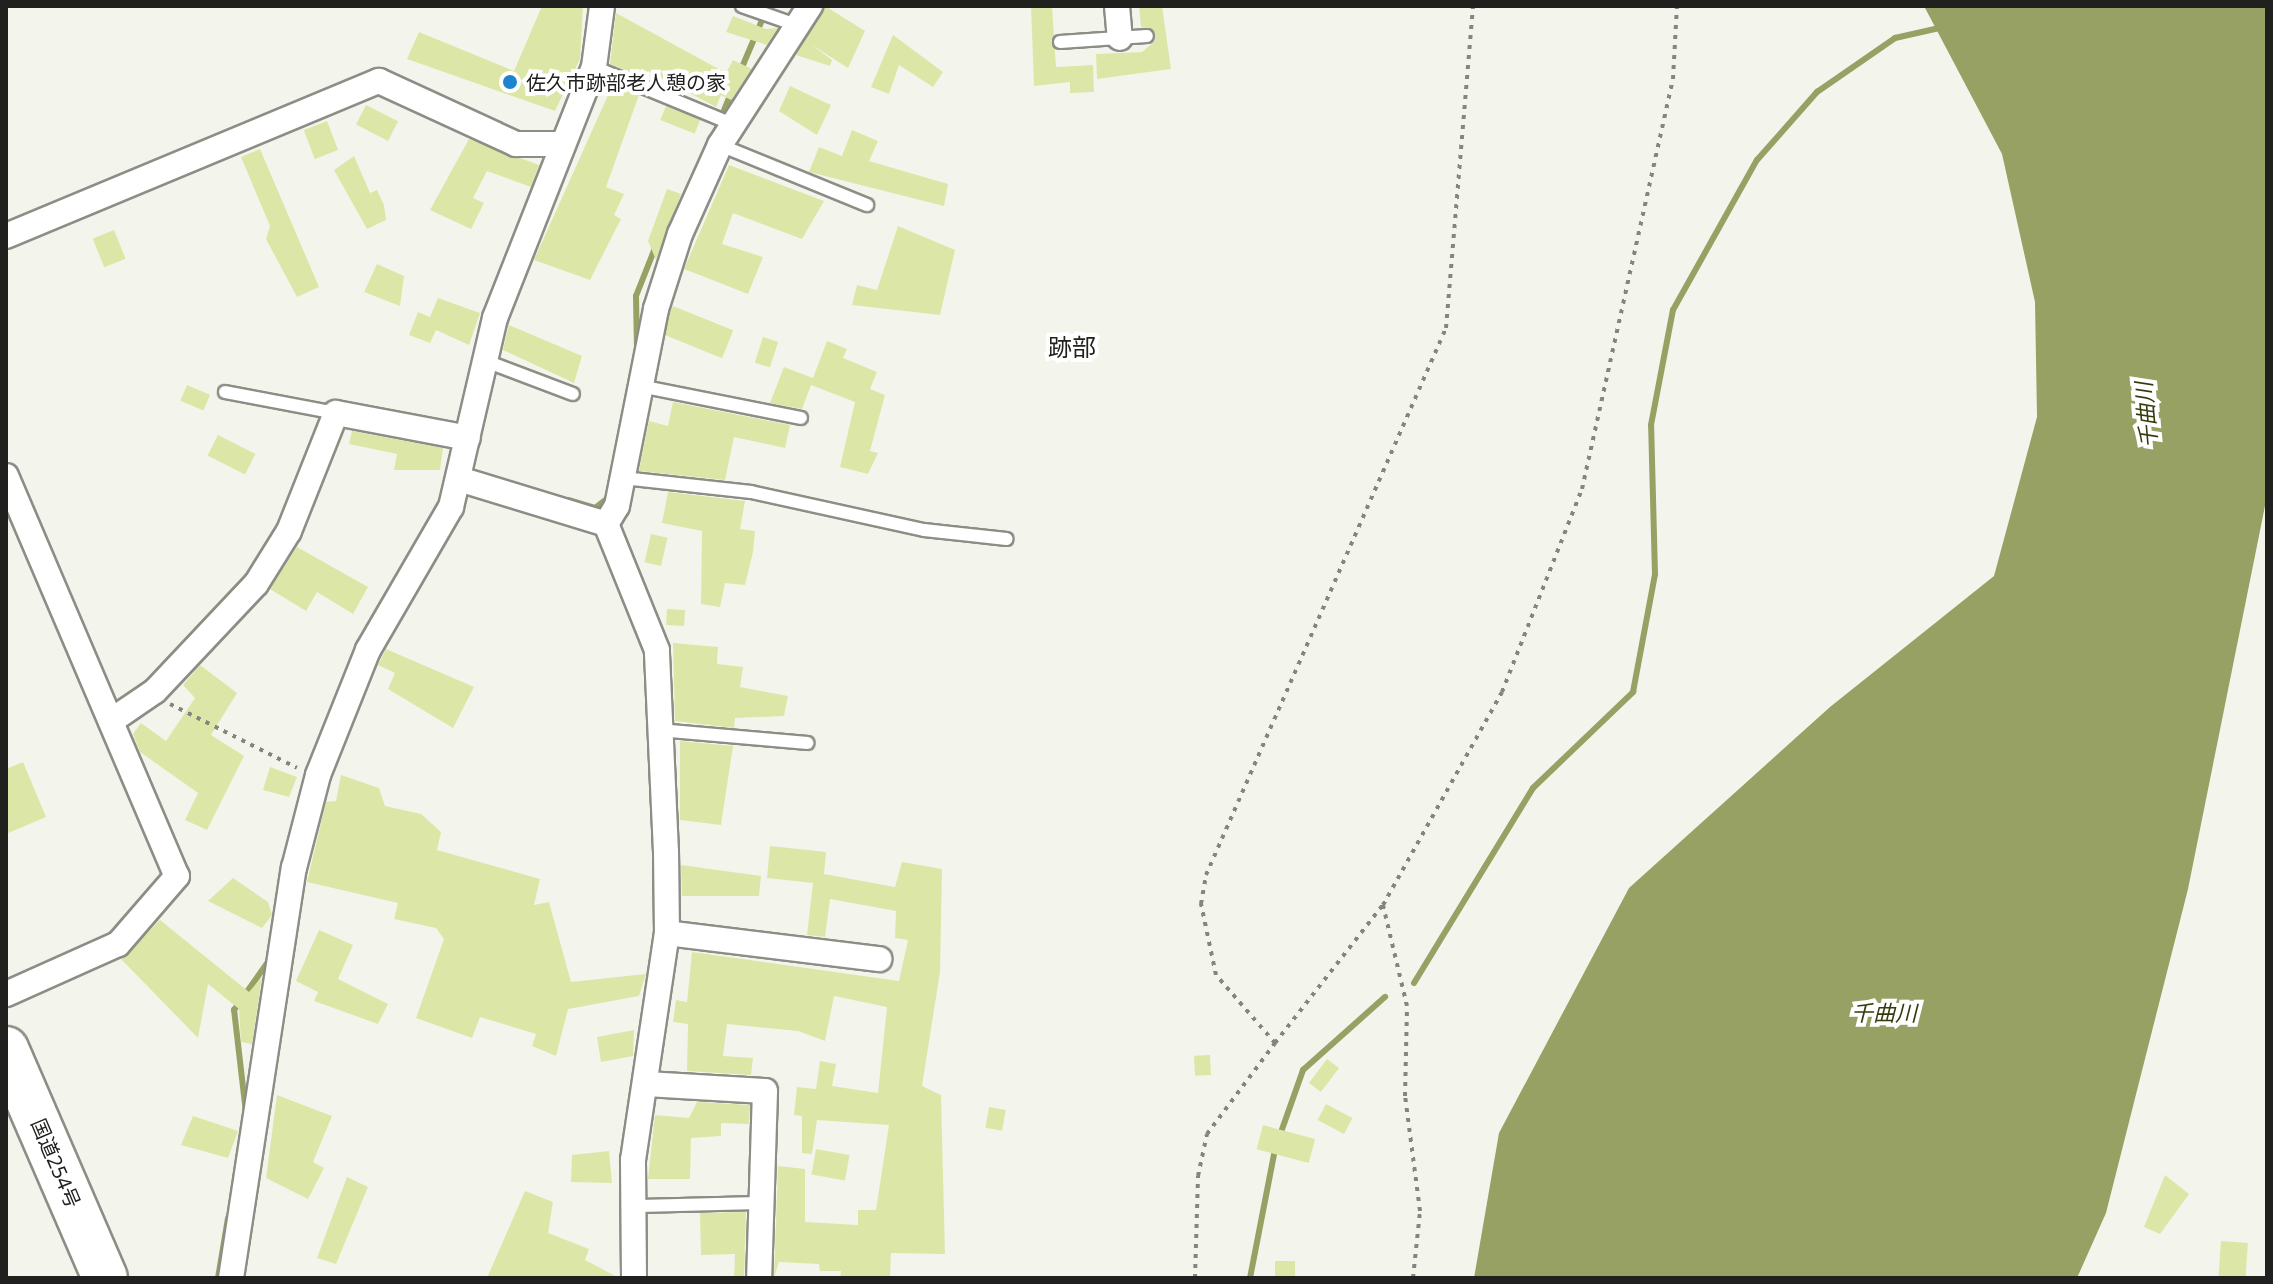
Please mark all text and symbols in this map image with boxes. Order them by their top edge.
place label: 佐久市跡部老人憩の家 [526,70,726,94]
marker: 佐久市跡部老人憩の家 [501,73,519,91]
district label: 跡部 [1048,333,1096,361]
water label: 千曲川 [2130,381,2162,449]
water label: 千曲川 [1851,1000,1917,1026]
street label: 国道254号 [27,1115,85,1211]

